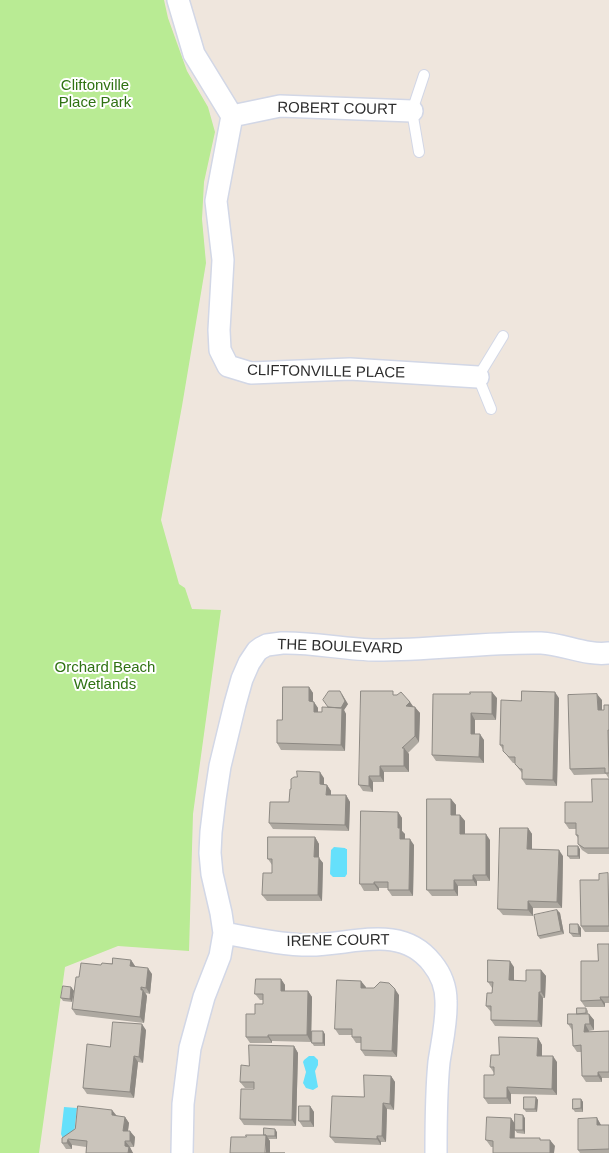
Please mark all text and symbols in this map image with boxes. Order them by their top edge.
park label: Cliftonville Place Park [59,77,131,112]
street label: ROBERT COURT [277,99,397,119]
street label: CLIFTONVILLE PLACE [247,362,405,382]
street label: THE BOULEVARD [277,636,403,658]
park label: Orchard Beach Wetlands [55,659,155,694]
street label: IRENE COURT [286,931,390,951]

